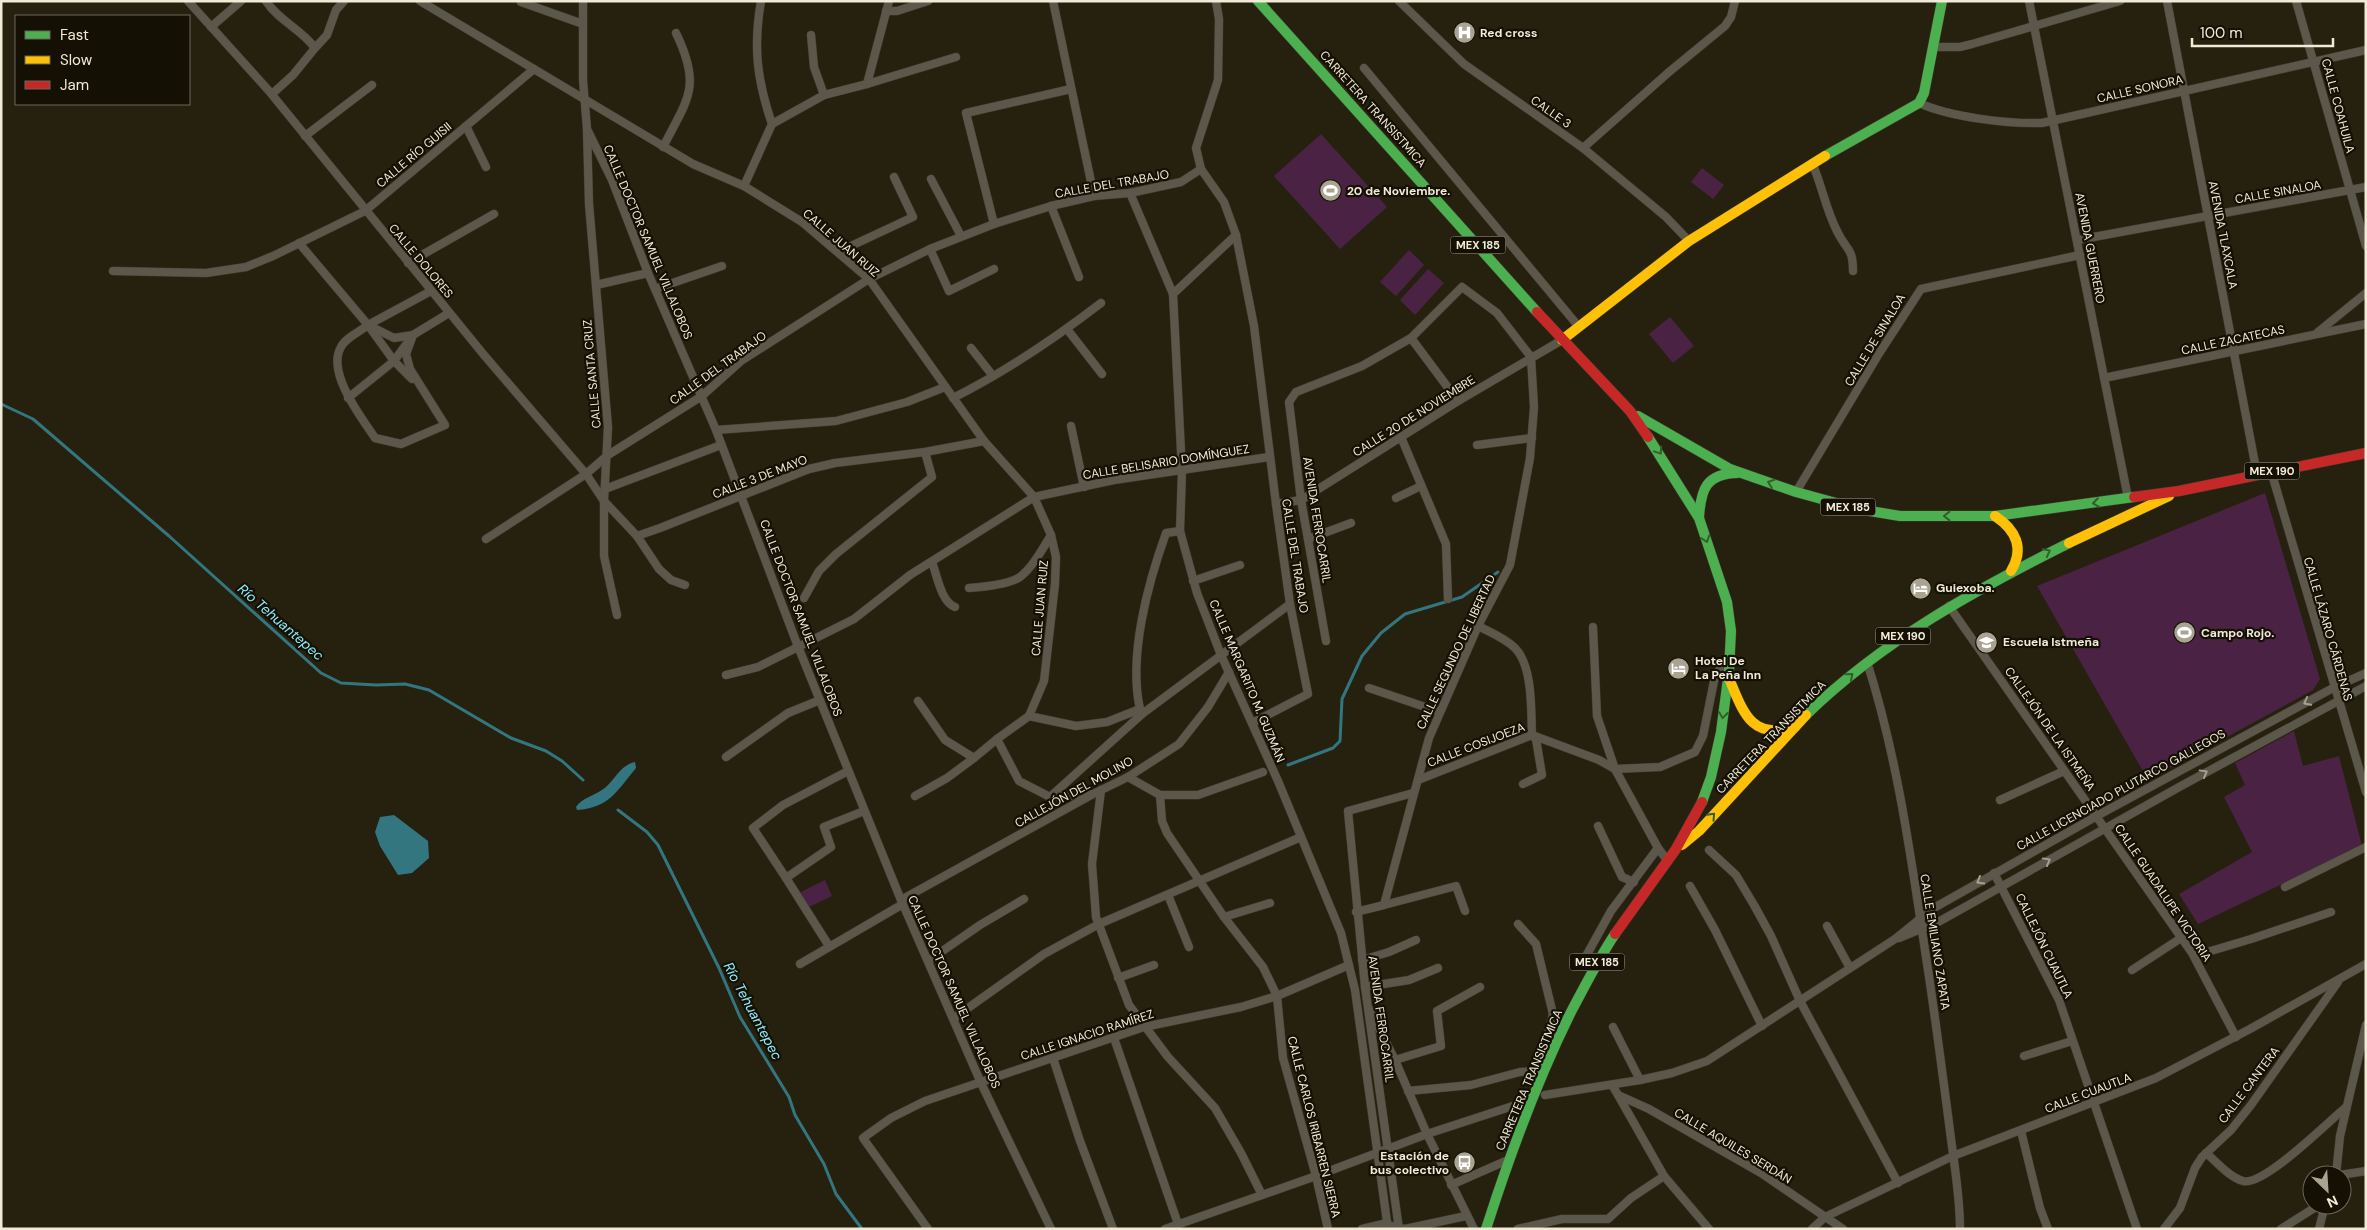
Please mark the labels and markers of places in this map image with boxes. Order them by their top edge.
hospital icon: Red cross [1452,21,1476,45]
place label: Red cross [1480,25,1537,41]
sports icon: 20 de Noviembre. [1319,179,1343,203]
place label: 20 de Noviembre. [1347,183,1450,199]
hotel icon: Guiexoba. [1908,576,1932,600]
place label: Guiexoba. [1936,580,1995,596]
sports icon: Campo Rojo. [2173,621,2197,645]
place label: Campo Rojo. [2201,625,2274,641]
school or university icon: Escuela Istmeña [1975,630,1999,654]
place label: Escuela Istmeña [2003,634,2099,650]
place label: Hotel De La Peña Inn [1695,653,1761,683]
hotel icon: Hotel De La Peña Inn [1667,656,1691,680]
place label: Estación de bus colectivo [1370,1148,1449,1178]
bus stop icon: Estación de bus colectivo [1453,1151,1477,1175]

